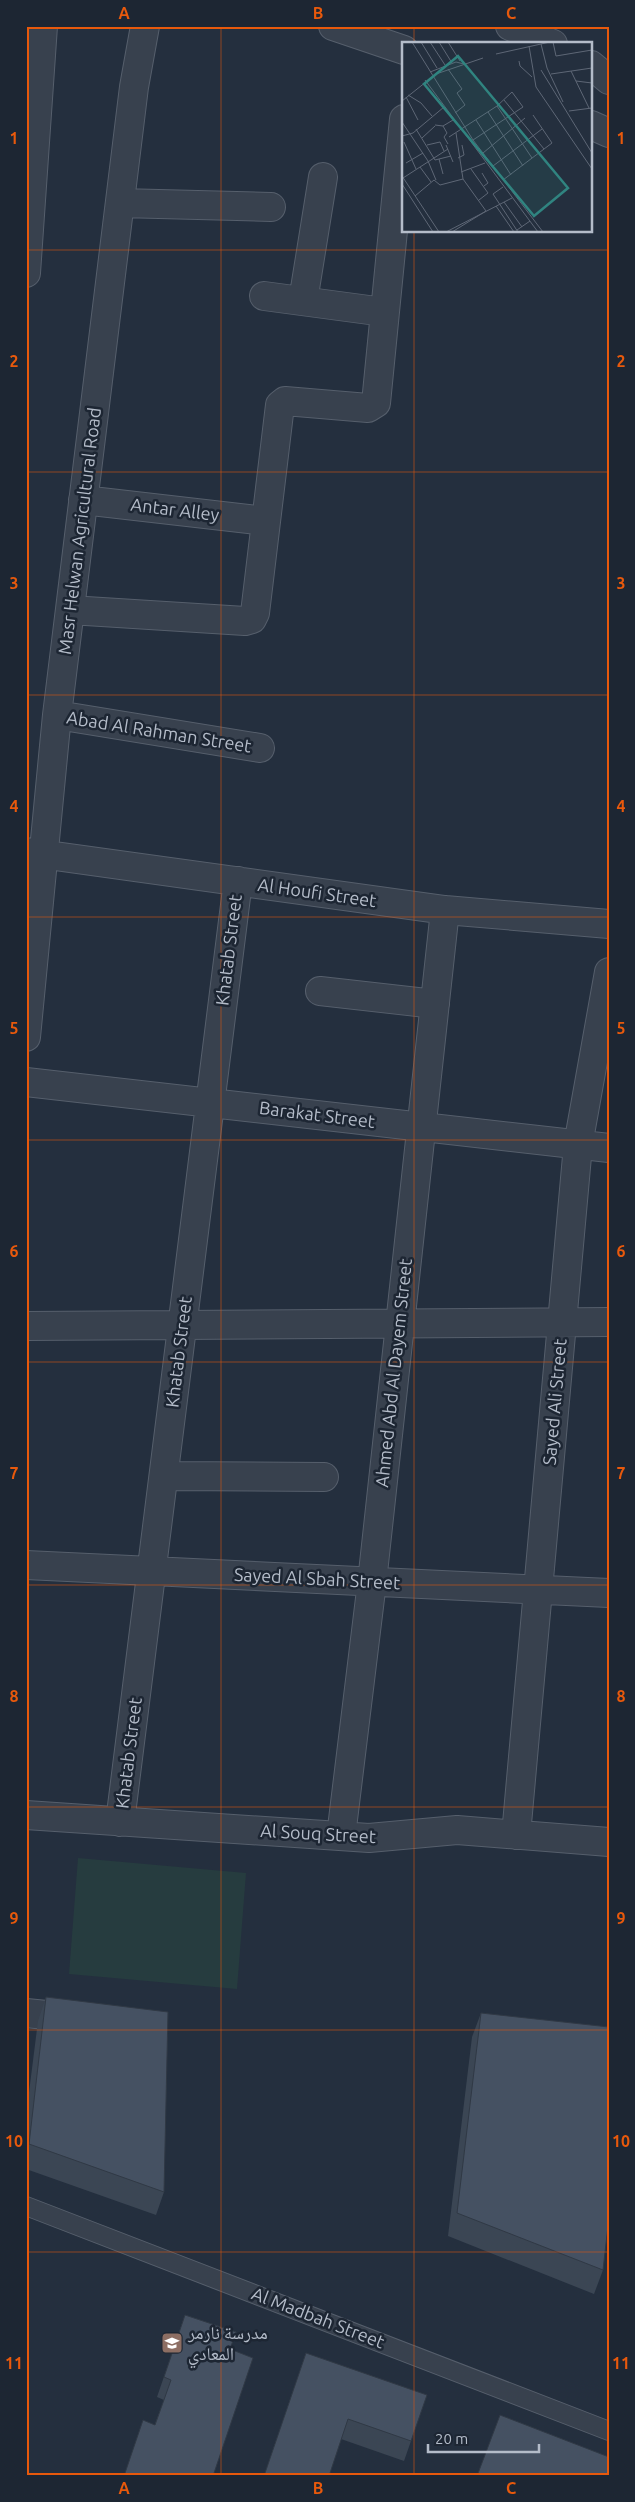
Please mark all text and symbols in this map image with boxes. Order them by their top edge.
text: A [118,4,130,22]
text: B [313,4,323,22]
text: C [506,4,516,22]
inset map [402,42,592,232]
text: 1 [9,129,19,147]
text: 1 [616,129,626,147]
text: 2 [9,352,19,370]
text: 2 [616,352,626,370]
street label: Masr Helwan Agricultural Road [54,406,104,656]
street label: Antar Alley [130,494,221,524]
text: 3 [9,574,19,592]
text: 3 [616,574,626,592]
street label: Abad Al Rahman Street [65,707,253,756]
text: 4 [9,797,19,815]
text: 4 [616,797,626,815]
street label: Al Houfi Street [257,874,378,910]
street label: Khatab Street [211,893,245,1007]
text: 5 [9,1019,19,1037]
text: 5 [616,1019,626,1037]
street label: Barakat Street [258,1097,376,1131]
text: 6 [9,1242,19,1260]
text: 6 [616,1242,626,1260]
street label: Ahmed Abd Al Dayem Street [371,1258,415,1488]
street label: Khatab Street [161,1295,195,1409]
street label: Sayed Ali Street [539,1338,570,1466]
text: 7 [9,1464,19,1482]
text: 7 [616,1464,626,1482]
street label: Sayed Al Sbah Street [233,1564,401,1592]
text: 8 [9,1687,19,1705]
text: 8 [616,1687,626,1705]
street label: Khatab Street [111,1696,145,1810]
street label: Al Souq Street [260,1820,376,1846]
text: 9 [9,1909,19,1927]
text: 9 [616,1909,626,1927]
text: 10 [5,2132,23,2150]
text: 10 [612,2132,630,2150]
street label: Al Madbah Street [249,2283,387,2352]
place label: مدرسة نارمر المعادي [187,2322,268,2369]
school or university icon: مدرسة نارمر المعادي [160,2331,184,2355]
text: 11 [5,2354,23,2372]
text: 11 [612,2354,630,2372]
scale bar [428,2422,539,2454]
text: 20 m [435,2430,468,2447]
text: A [118,2479,130,2497]
text: B [313,2479,323,2497]
text: C [506,2479,516,2497]

